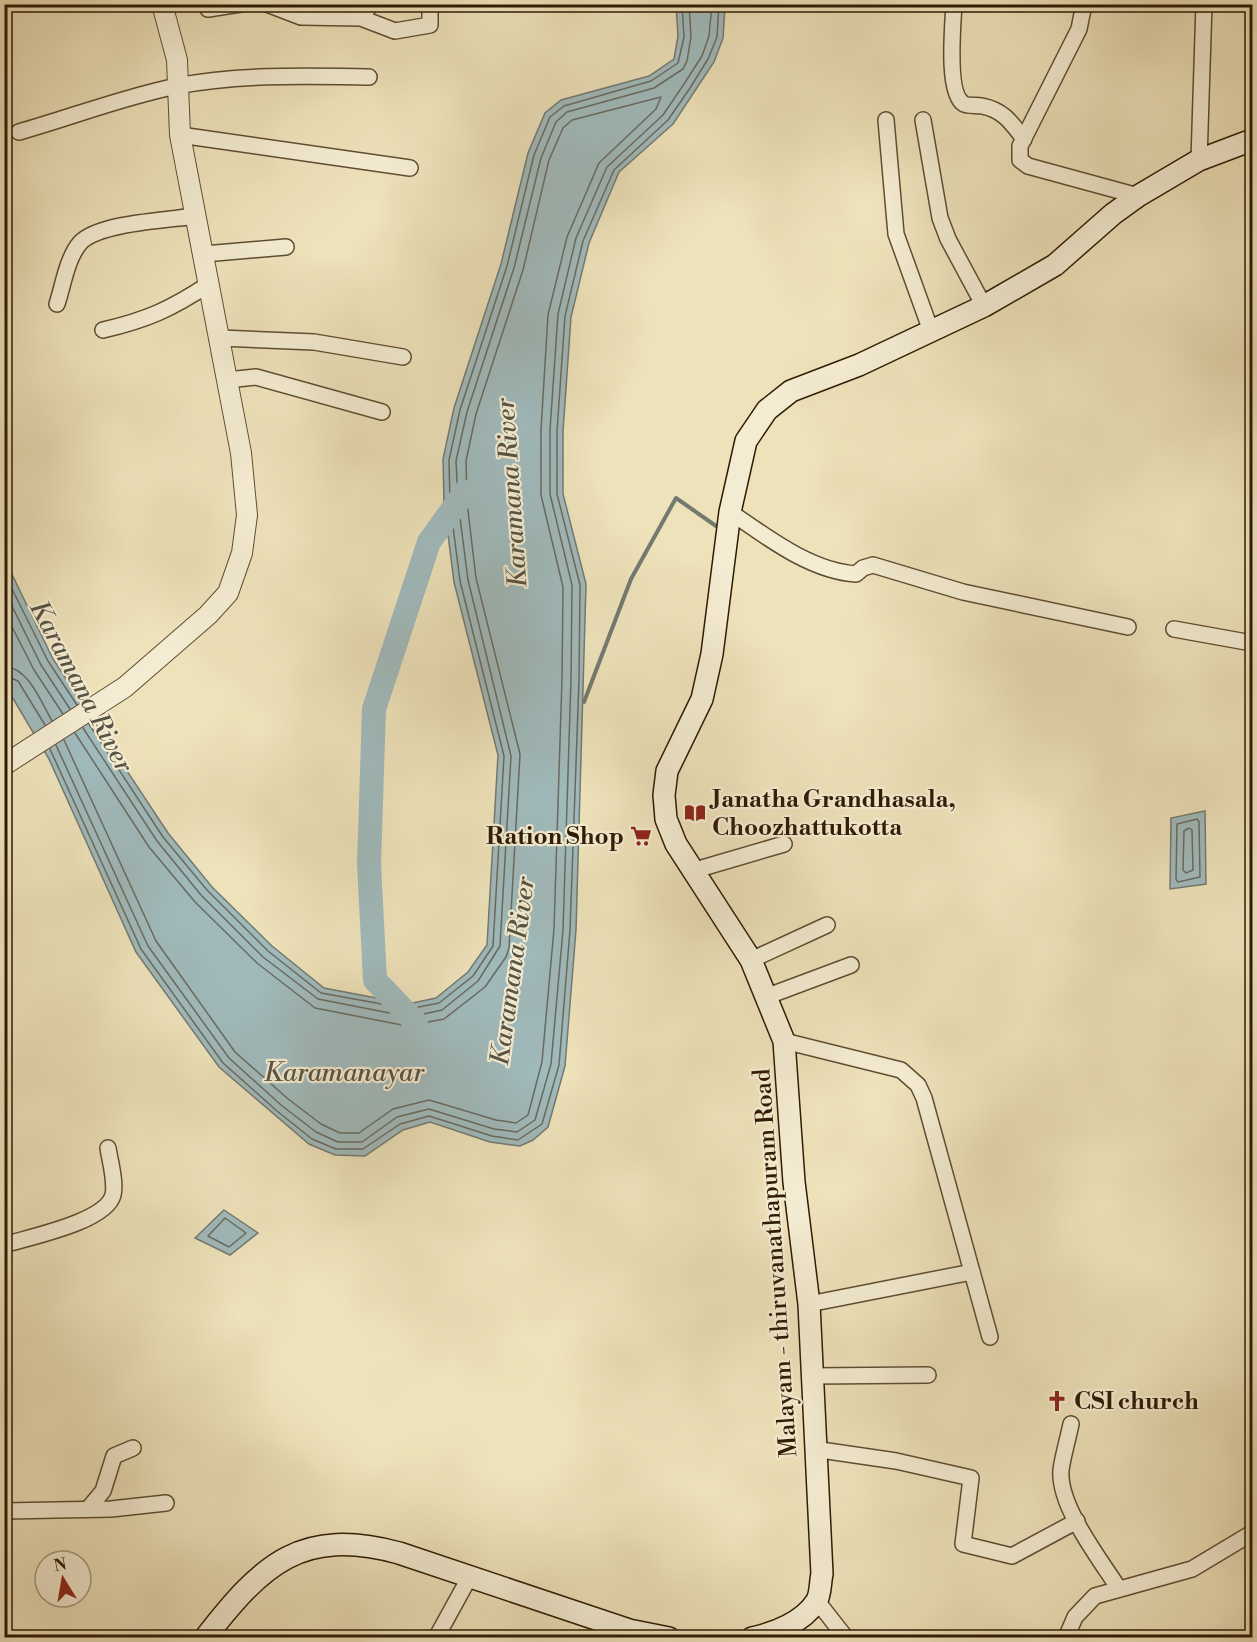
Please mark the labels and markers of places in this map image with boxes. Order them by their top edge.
place label: Janatha Grandhasala, Choozhattukotta [709,785,956,843]
library icon: Janatha Grandhasala, Choozhattukotta [683,801,707,825]
place label: Ration Shop [486,822,624,852]
supermarket icon: Ration Shop [629,824,653,848]
place label: CSI church [1074,1387,1199,1417]
church icon: CSI church [1045,1389,1069,1413]

